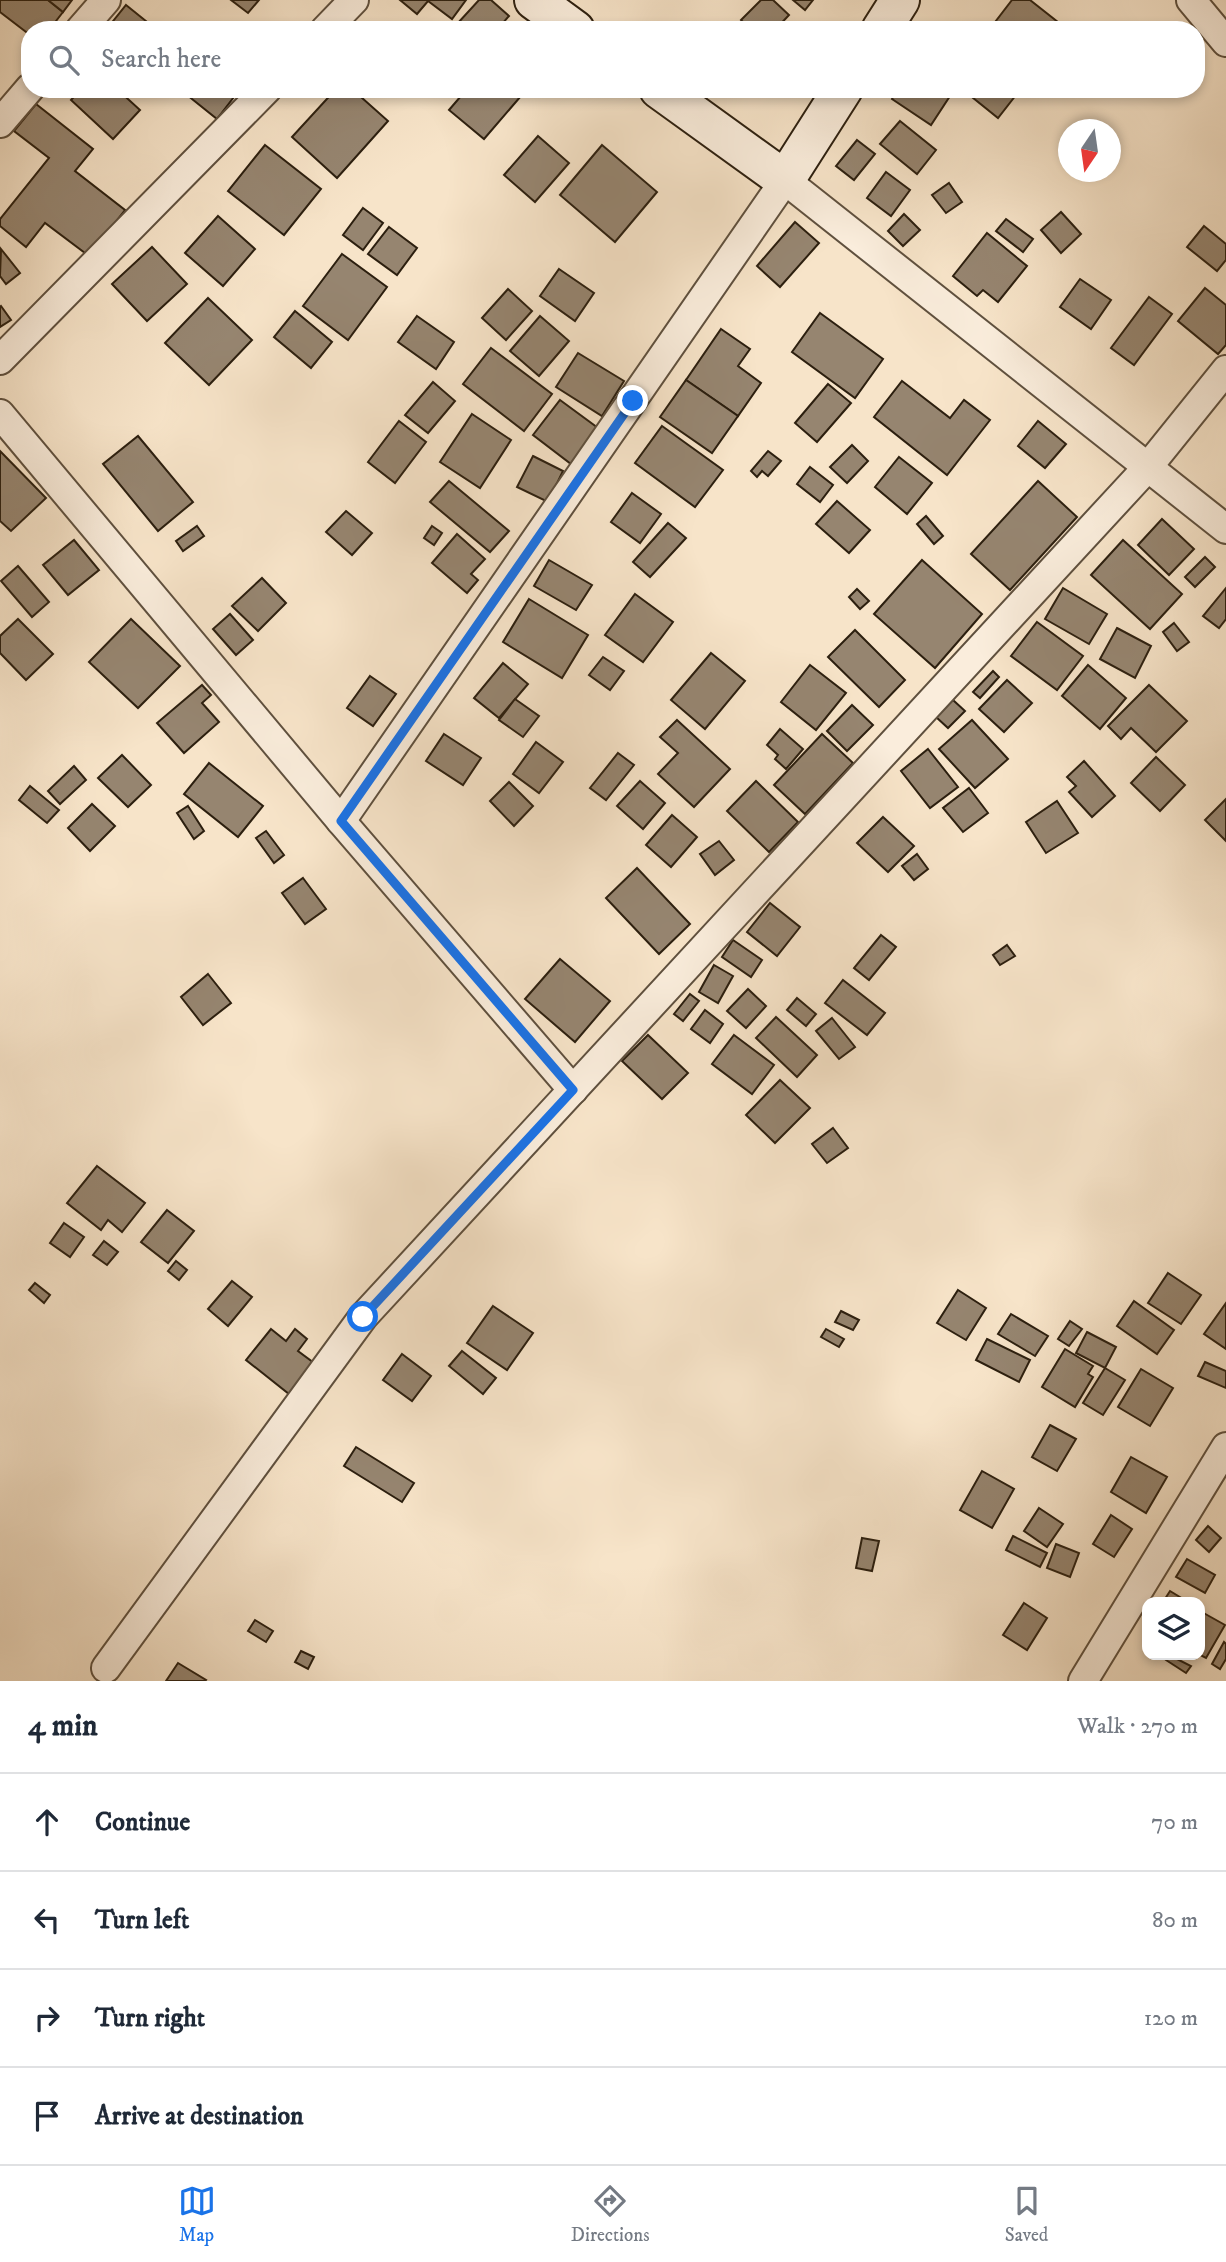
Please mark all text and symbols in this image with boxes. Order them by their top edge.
search box [21,21,1205,98]
icon: search [45,41,83,79]
text: Search here [101,43,221,76]
north arrow [1058,119,1121,182]
route end [617,385,648,416]
route start [347,1301,378,1332]
map controls [1142,1597,1205,1660]
button: layers [1142,1597,1205,1660]
text: 4 min [28,1708,98,1745]
text: Walk · 270 m [1077,1712,1198,1741]
icon: ahead [28,1803,66,1841]
text: Continue [95,1806,190,1839]
text: 70 m [1151,1808,1198,1837]
icon: left [28,1901,66,1939]
text: Turn left [95,1904,189,1937]
text: 80 m [1152,1906,1198,1935]
icon: right [28,1999,66,2037]
text: Turn right [95,2002,205,2035]
text: 120 m [1144,2004,1198,2033]
icon: arrive [28,2097,66,2135]
text: Arrive at destination [95,2100,304,2133]
tab: Map [178,2182,216,2247]
tab: Directions [571,2182,650,2247]
tab: Saved [1005,2182,1048,2247]

